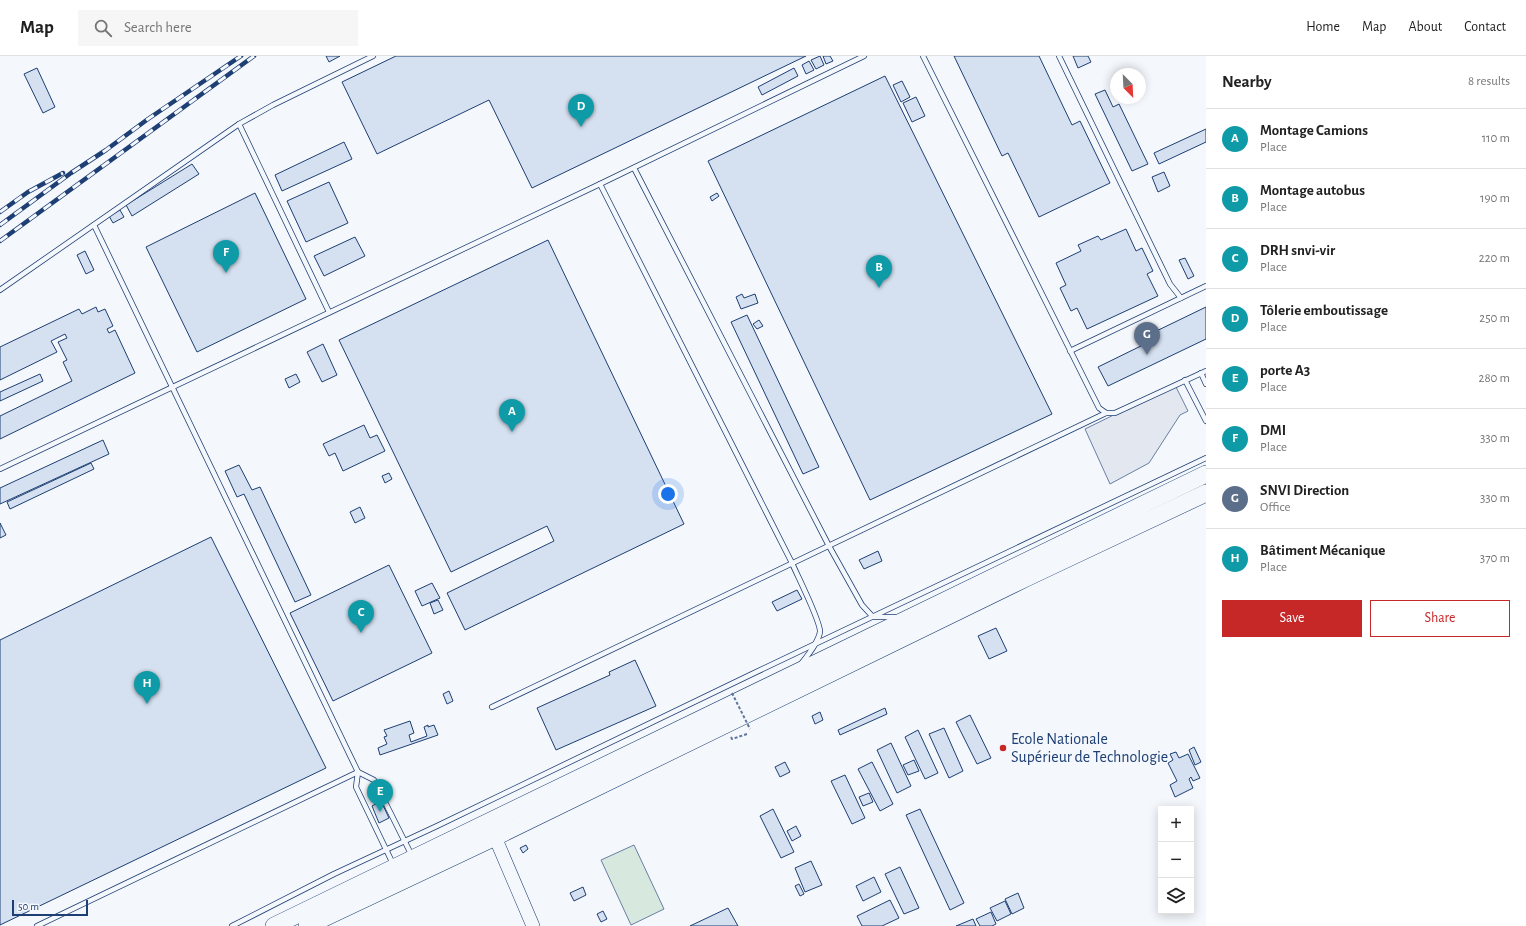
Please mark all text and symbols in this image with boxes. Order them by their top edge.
search box [78,10,358,46]
icon: search [92,17,114,39]
text: Map [20,18,54,37]
text: Search here [124,20,192,35]
text: Home [1306,20,1340,34]
text: Map [1362,20,1386,34]
text: About [1408,20,1442,34]
text: Contact [1464,20,1506,34]
north arrow [1110,68,1146,104]
text: Nearby [1222,73,1272,90]
text: 8 results [1468,75,1510,88]
pin: D [568,94,594,127]
text: Montage Camions [1260,123,1368,138]
text: A [1231,132,1239,145]
text: 110 m [1482,132,1510,145]
text: Place [1260,141,1287,154]
text: Montage autobus [1260,183,1365,198]
text: B [1231,192,1239,205]
text: 190 m [1480,192,1510,205]
text: Place [1260,201,1287,214]
pin: F [213,240,239,273]
text: DRH snvi-vir [1260,243,1335,258]
text: C [1232,252,1238,265]
text: 220 m [1479,252,1510,265]
pin: B [866,255,892,288]
text: Place [1260,261,1287,274]
text: Tôlerie emboutissage [1260,303,1388,318]
text: D [1231,312,1239,325]
text: 250 m [1479,312,1510,325]
text: Place [1260,321,1287,334]
pin: G [1134,322,1160,355]
text: porte A3 [1260,363,1310,378]
text: E [1232,372,1238,385]
text: 280 m [1479,372,1510,385]
text: Place [1260,381,1287,394]
pin: A [499,399,525,432]
text: DMI [1260,423,1286,438]
text: F [1232,432,1238,445]
text: 330 m [1480,432,1510,445]
text: Place [1260,441,1287,454]
text: SNVI Direction [1260,483,1349,498]
your location [658,484,678,504]
text: G [1231,492,1239,505]
text: 330 m [1480,492,1510,505]
text: Office [1260,501,1290,514]
text: Bâtiment Mécanique [1260,543,1385,558]
text: H [1230,552,1240,565]
text: 370 m [1480,552,1510,565]
text: Place [1260,561,1287,574]
pin: C [348,600,374,633]
button: Save [1222,600,1362,637]
button: Share [1370,600,1510,637]
pin: H [134,671,160,704]
place label: Ecole Nationale Supérieur de Technologie [1011,731,1168,765]
marker: Ecole Nationale Supérieur de Technologie [998,743,1008,753]
pin: E [367,779,393,812]
map controls [1158,806,1194,914]
button: + [1158,806,1194,842]
button: − [1158,842,1194,878]
button: layers [1158,878,1194,914]
scale bar [12,898,88,917]
text: 50 m [18,901,39,912]

